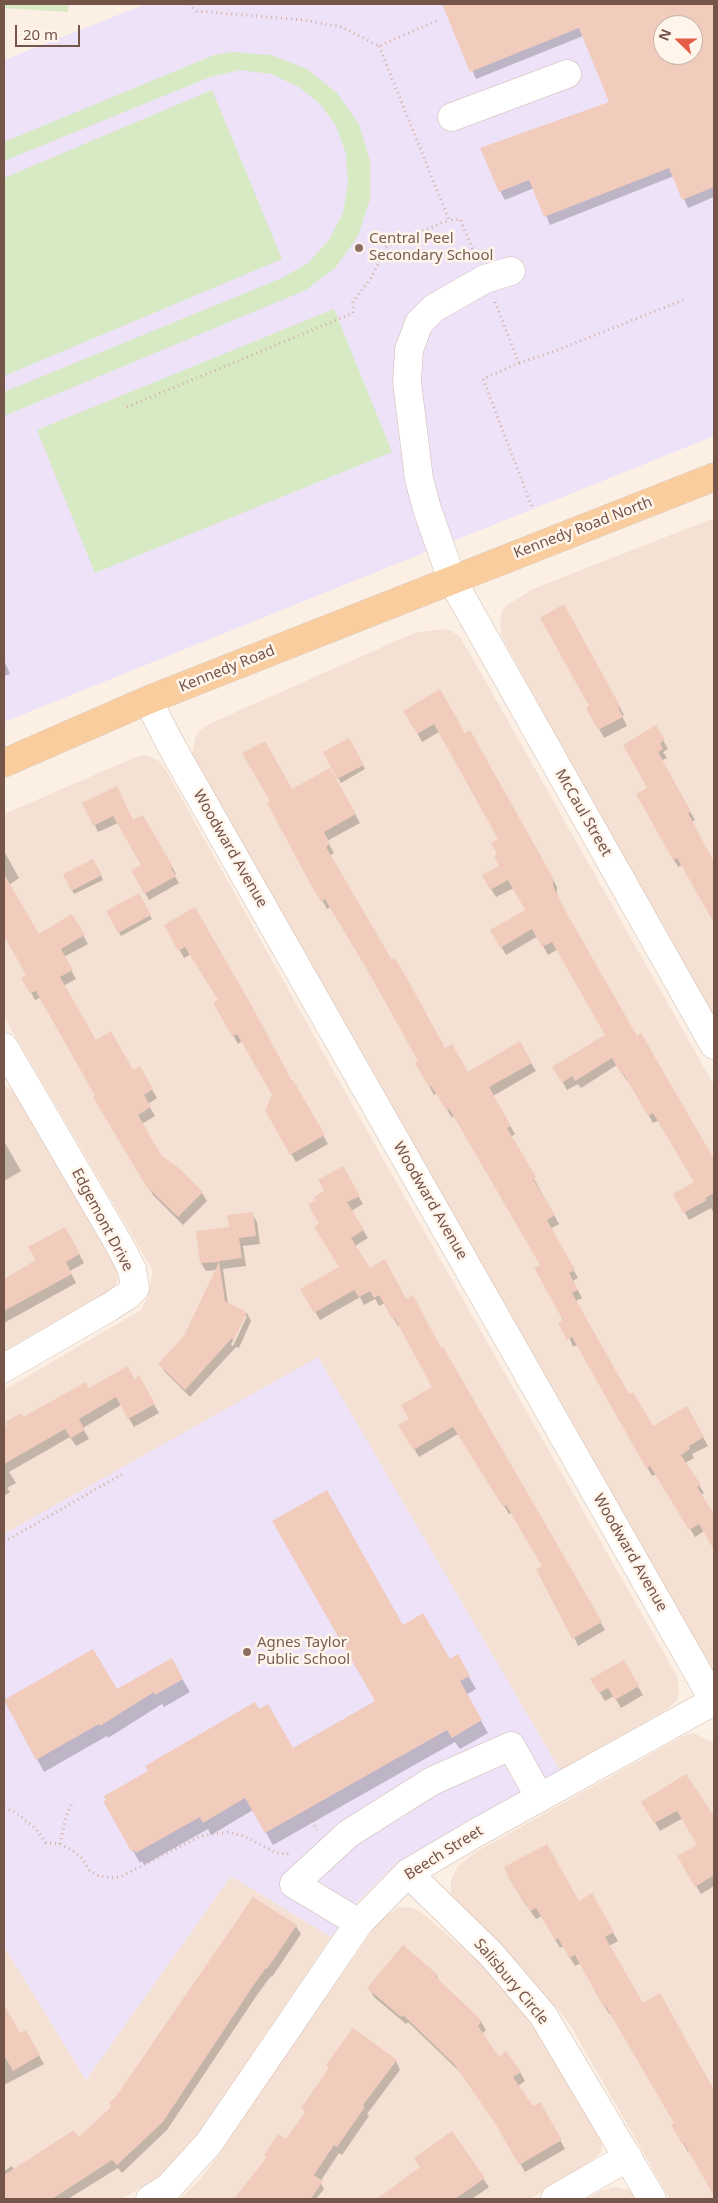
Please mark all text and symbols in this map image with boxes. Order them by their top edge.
scale bar [18,15,82,47]
north arrow [653,15,703,65]
text: 20 m [23,24,58,44]
text: N [654,26,675,43]
place label: Central Peel Secondary School [369,230,493,265]
marker: Central Peel Secondary School [353,242,365,254]
street label: Kennedy Road North [511,493,655,563]
street label: Kennedy Road [177,642,277,696]
street label: McCaul Street [551,766,615,860]
street label: Woodward Avenue [189,787,271,911]
street label: Woodward Avenue [389,1139,471,1263]
street label: Edgemont Drive [67,1165,137,1275]
street label: Woodward Avenue [589,1491,671,1615]
place label: Agnes Taylor Public School [257,1634,350,1669]
marker: Agnes Taylor Public School [241,1646,253,1658]
street label: Beech Street [402,1822,486,1884]
street label: Salisbury Circle [470,1935,552,2029]

